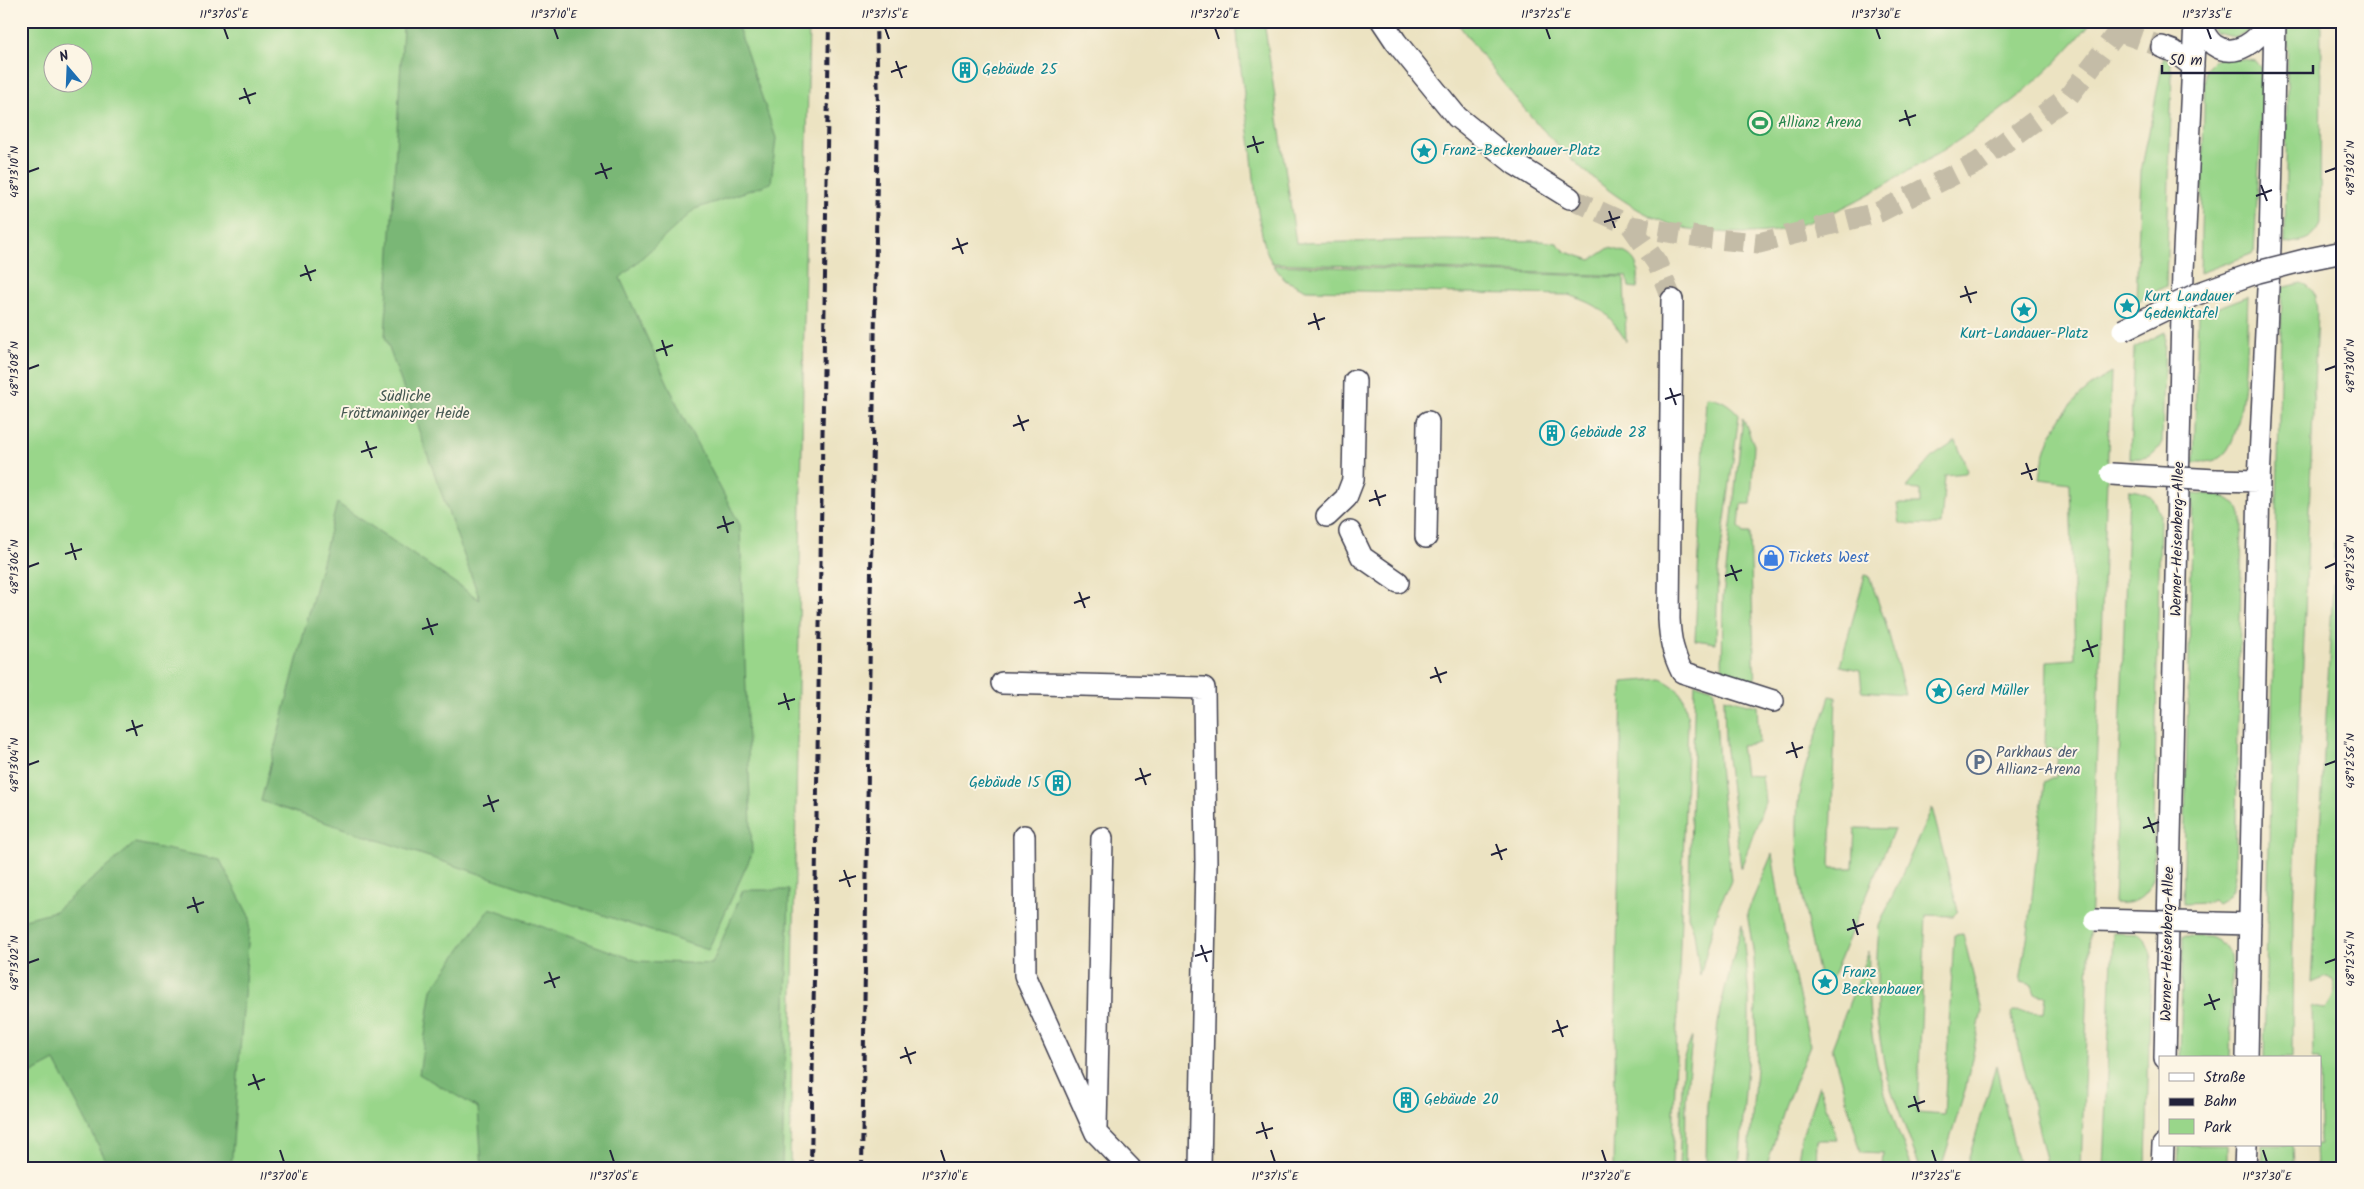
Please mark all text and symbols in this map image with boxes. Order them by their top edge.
text: 11°37'05"E [199,5,250,24]
text: 11°37'10"E [531,5,578,24]
text: 11°37'15"E [862,5,909,24]
text: 11°37'20"E [1190,5,1241,24]
text: 11°37'25"E [1521,5,1572,24]
text: 11°37'30"E [1851,5,1902,24]
text: 11°37'35"E [2182,5,2233,24]
north arrow [42,42,92,92]
scale bar [2162,42,2313,74]
text: N [56,45,72,68]
text: 50 m [2169,49,2203,73]
building icon: Gebäude 25 [952,57,978,83]
place label: Gebäude 25 [982,58,1058,82]
sports icon: Allianz Arena [1747,110,1773,136]
place label: Allianz Arena [1778,111,1862,135]
place icon: Franz-Beckenbauer-Platz [1411,138,1437,164]
place label: Franz-Beckenbauer-Platz [1442,139,1600,163]
text: 48°13'02"N [2341,140,2360,196]
text: 48°13'10"N [5,146,24,198]
place label: Kurt Landauer Gedenktafel [2144,285,2235,326]
place icon: Kurt Landauer Gedenktafel [2114,293,2140,319]
place icon: Kurt-Landauer-Platz [2011,297,2037,323]
place label: Kurt-Landauer-Platz [1960,322,2089,346]
text: 48°13'00"N [2341,339,2360,393]
text: 48°13'08"N [5,341,24,397]
park label: Südliche Fröttmaninger Heide [340,385,470,426]
building icon: Gebäude 28 [1539,420,1565,446]
place label: Gebäude 28 [1570,421,1647,445]
street label: Werner-Heisenberg-Allee [2165,461,2191,617]
text: 48°12'58"N [2341,535,2360,591]
text: 48°13'06"N [5,539,24,595]
shop icon: Tickets West [1758,545,1784,571]
place label: Tickets West [1788,546,1869,570]
place icon: Gerd Müller [1926,678,1952,704]
place label: Gerd Müller [1956,679,2030,703]
text: 48°12'56"N [2341,733,2360,789]
text: 48°13'04"N [5,738,24,792]
place label: Parkhaus der Allianz-Arena [1996,741,2080,782]
parking icon: Parkhaus der Allianz-Arena [1966,749,1992,775]
building icon: Gebäude 15 [1045,770,1071,796]
place label: Gebäude 15 [969,771,1041,795]
street label: Werner-Heisenberg-Allee [2155,866,2181,1022]
text: 48°12'54"N [2341,931,2360,987]
text: 48°13'02"N [5,935,24,991]
place label: Franz Beckenbauer [1842,961,1922,1002]
place icon: Franz Beckenbauer [1812,969,1838,995]
legend [2159,1056,2322,1146]
text: Straße [2204,1066,2246,1090]
building icon: Gebäude 20 [1393,1087,1419,1113]
place label: Gebäude 20 [1424,1088,1499,1112]
text: Bahn [2204,1090,2237,1114]
text: Park [2204,1116,2232,1140]
text: 11°37'00"E [260,1167,309,1186]
text: 11°37'05"E [589,1167,640,1186]
text: 11°37'10"E [922,1167,969,1186]
text: 11°37'15"E [1252,1167,1299,1186]
text: 11°37'20"E [1581,1167,1632,1186]
text: 11°37'25"E [1911,1167,1962,1186]
text: 11°37'30"E [2242,1167,2293,1186]

